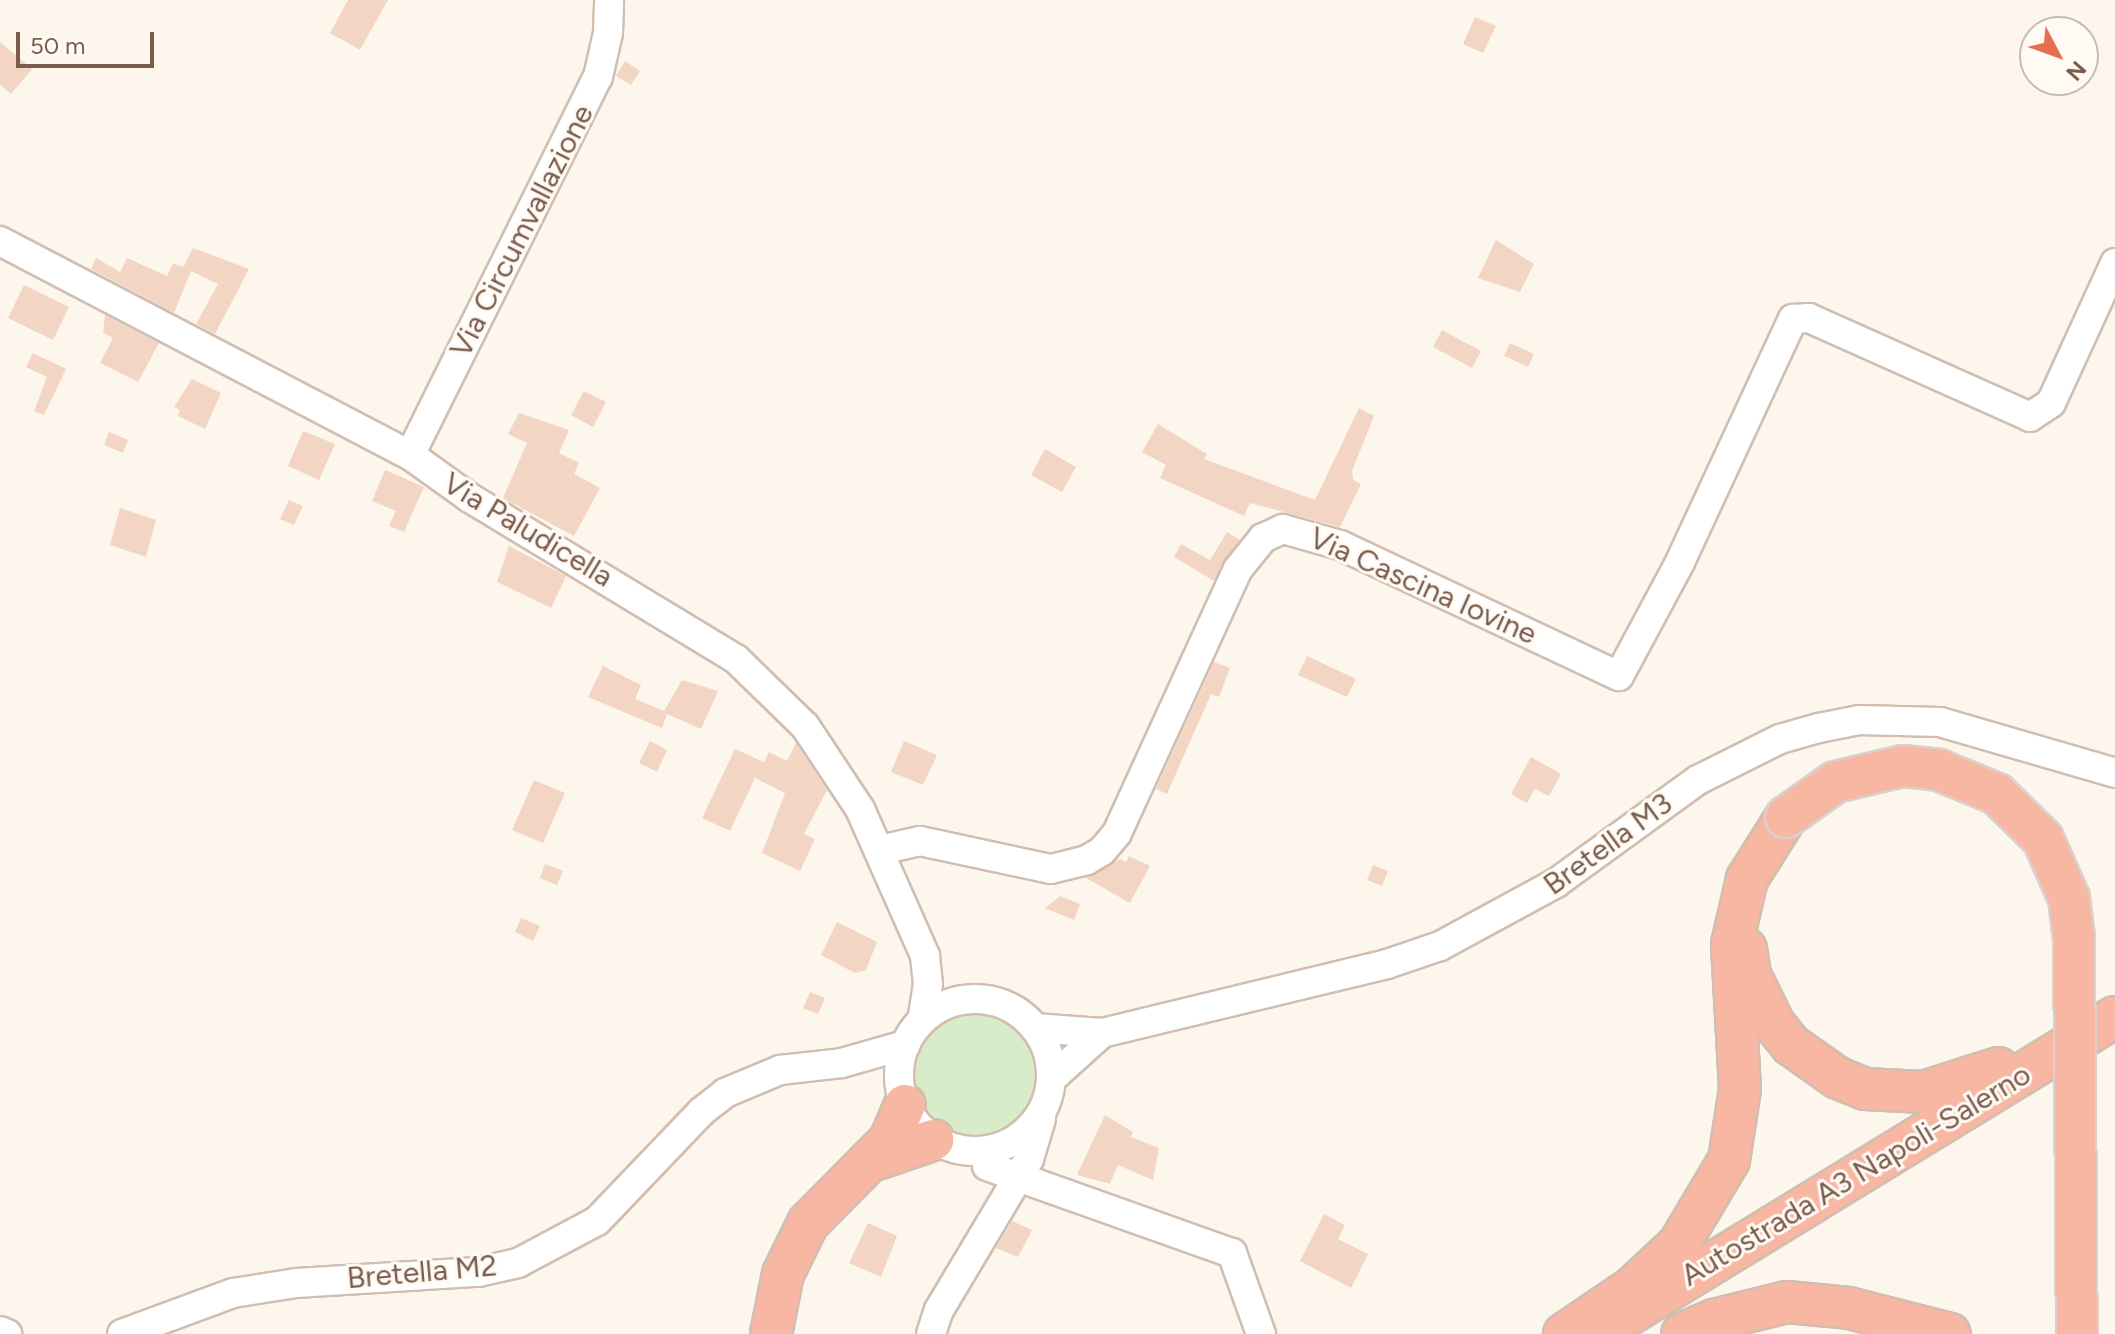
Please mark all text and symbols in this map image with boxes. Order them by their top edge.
scale bar [20,16,158,66]
north arrow [2019,16,2099,96]
text: 50 m [30,31,86,60]
text: N [2060,55,2092,86]
street label: Via Circumvallazione [443,99,601,363]
street label: Via Paludicella [437,465,619,595]
street label: Via Cascina Iovine [1304,520,1542,652]
street label: Bretella M3 [1537,785,1679,903]
street label: Autostrada A3 Napoli-Salerno [1675,1056,2037,1294]
street label: Bretella M2 [345,1248,499,1296]

